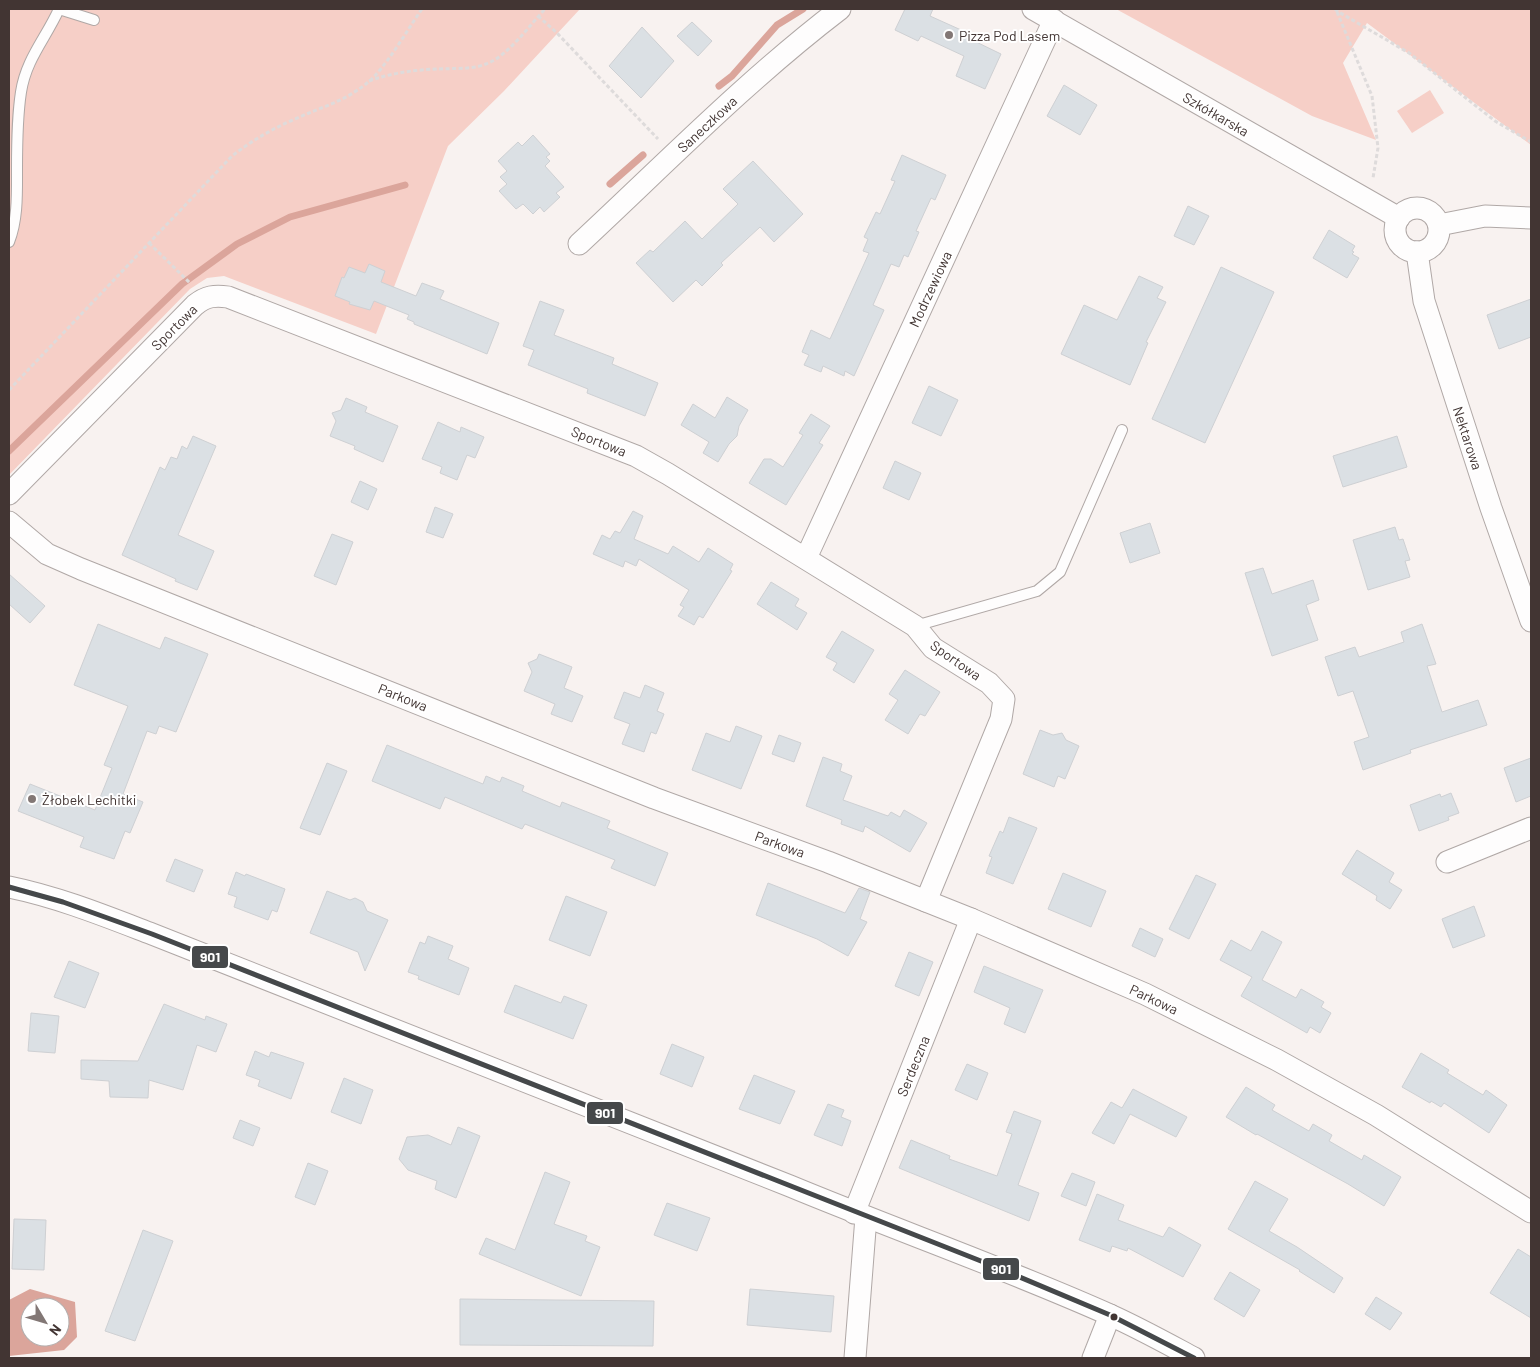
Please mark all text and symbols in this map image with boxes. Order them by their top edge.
place label: Pizza Pod Lasem [959,27,1060,44]
marker: Pizza Pod Lasem [943,29,955,41]
street label: Szkółkarska [1180,88,1252,140]
street label: Saneczkowa [674,92,740,156]
street label: Modrzewiowa [905,248,955,330]
street label: Sportowa [147,300,201,354]
street label: Nektarowa [1450,404,1486,472]
street label: Sportowa [569,422,629,460]
street label: Sportowa [927,636,985,684]
street label: Parkowa [376,679,430,715]
place label: Żłobek Lechitki [42,791,136,808]
marker: Żłobek Lechitki [26,793,38,805]
street label: Parkowa [753,827,807,861]
line badge: 901 [191,945,229,969]
text: 901 [200,948,220,965]
street label: Parkowa [1127,980,1181,1018]
street label: Serdeczna [893,1033,933,1099]
line badge: 901 [586,1101,624,1125]
text: 901 [595,1104,615,1121]
line badge: 901 [982,1257,1020,1281]
text: 901 [991,1260,1011,1277]
north arrow [20,1297,70,1347]
unlabelled marker [1109,1312,1119,1322]
text: N [46,1321,65,1339]

